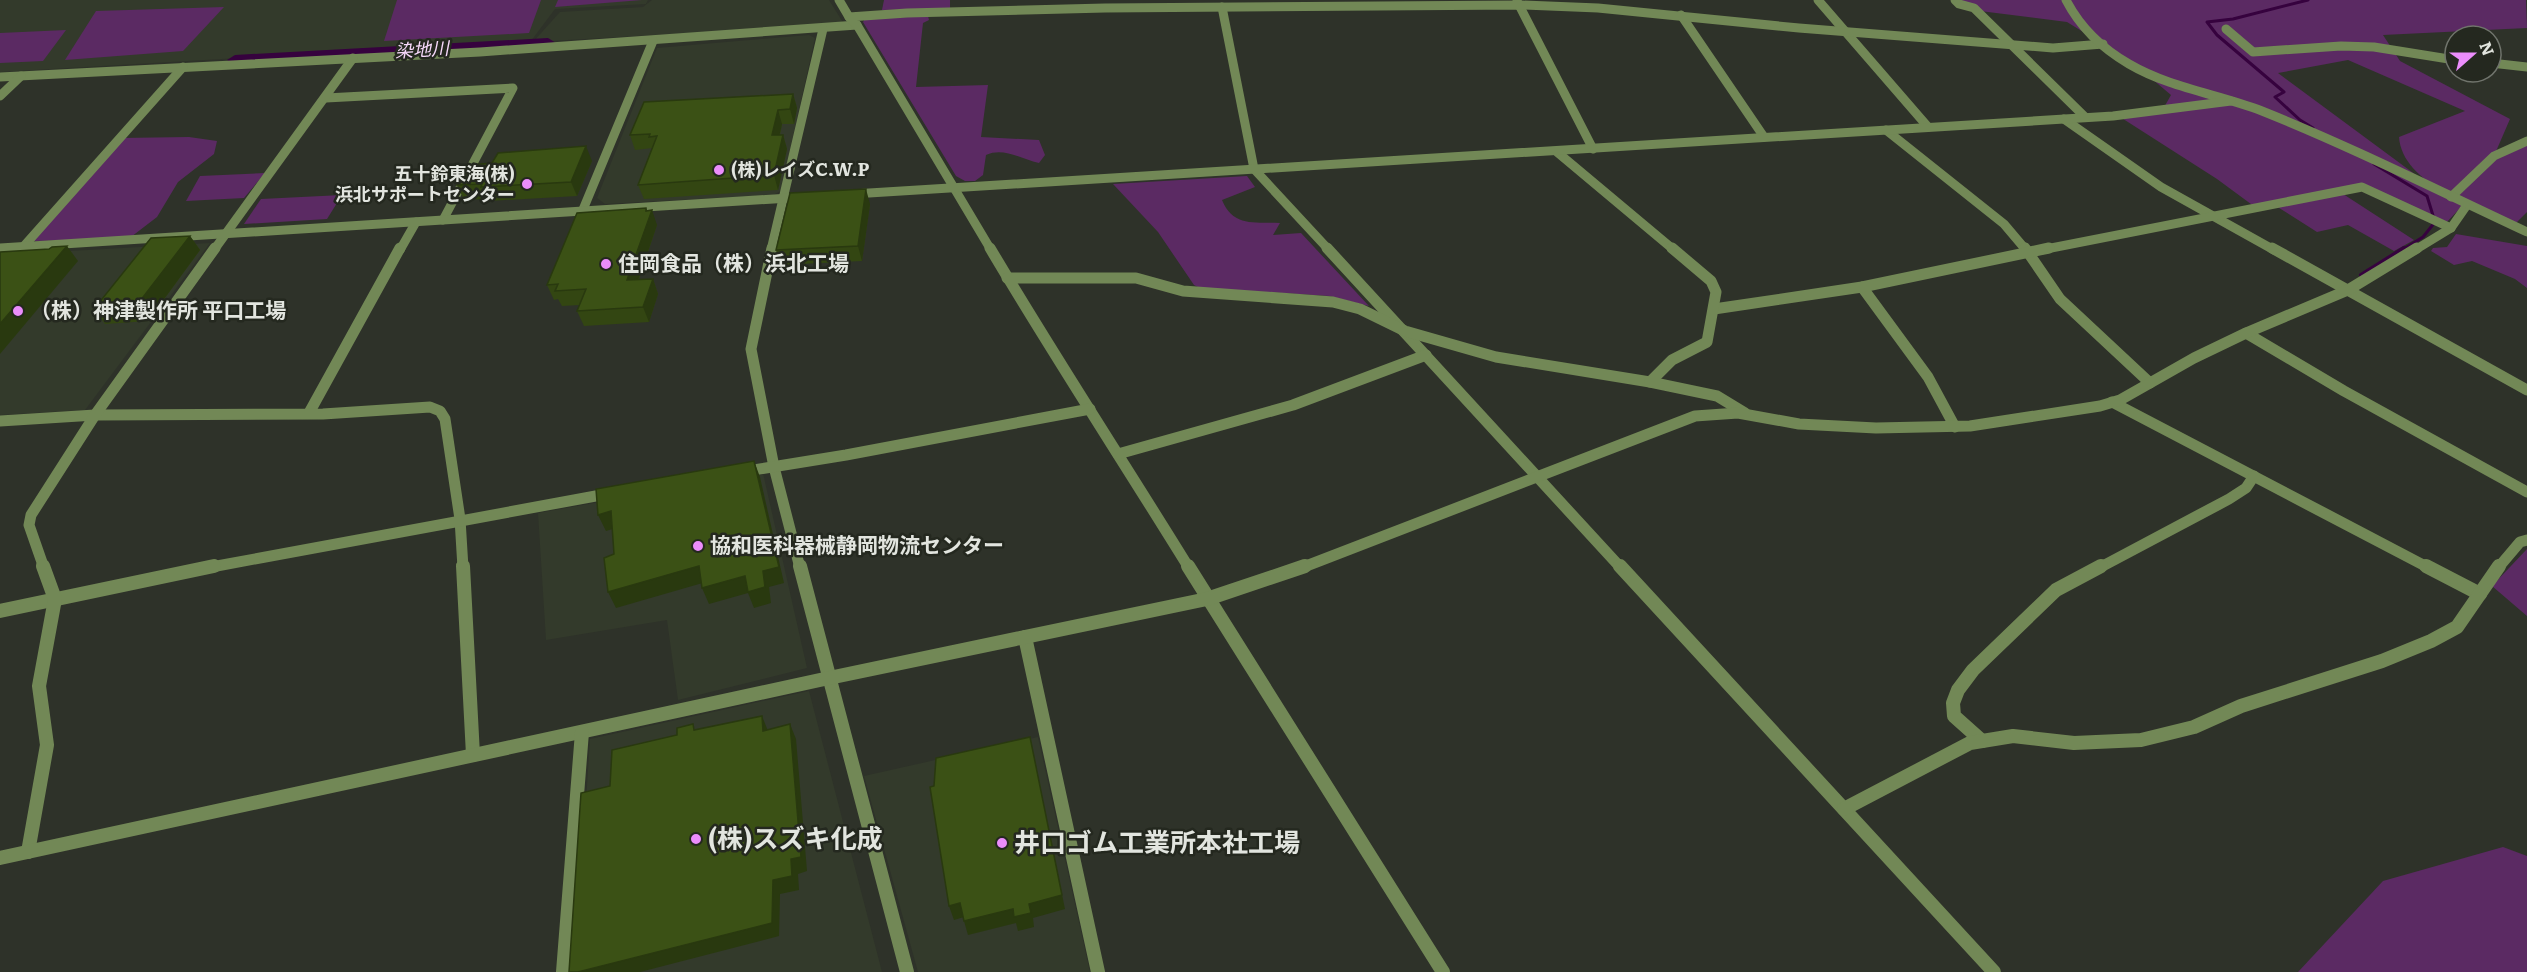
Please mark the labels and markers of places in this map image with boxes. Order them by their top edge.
place label: (株)レイズC.W.P [731,155,870,182]
place label: 五十鈴東海(株) 浜北サポートセンター [335,159,515,207]
marker: (株)レイズC.W.P [712,163,726,177]
marker: 五十鈴東海(株) 浜北サポートセンター [520,177,534,191]
place label: 住岡食品（株）浜北工場 [618,246,849,277]
marker: 住岡食品（株）浜北工場 [599,257,613,271]
place label: （株）神津製作所 平口工場 [30,293,286,324]
marker: （株）神津製作所 平口工場 [11,304,25,318]
place label: 協和医科器械静岡物流センター [710,528,1004,559]
marker: 協和医科器械静岡物流センター [691,539,705,553]
place label: (株)スズキ化成 [708,817,883,856]
place label: 井口ゴム工業所本社工場 [1014,821,1300,860]
marker: (株)スズキ化成 [689,832,703,846]
marker: 井口ゴム工業所本社工場 [995,836,1009,850]

